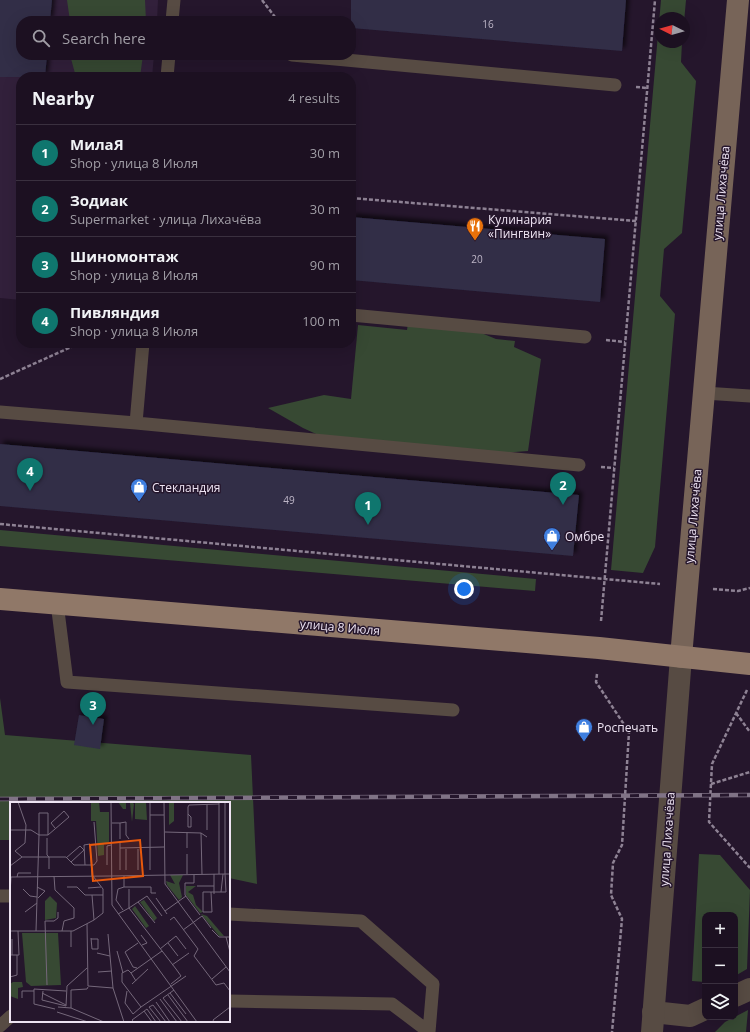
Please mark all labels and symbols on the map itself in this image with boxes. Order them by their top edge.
north arrow [654,12,690,48]
house number: 16 [482,17,494,31]
street label: улица Лихачёва [708,145,734,241]
place label: Кулинария «Пингвин» [488,211,552,242]
restaurant icon: Кулинария «Пингвин» [465,216,485,241]
house number: 20 [471,252,483,266]
pin: 4 [17,458,43,491]
street label: улица Лихачёва [680,468,706,564]
pin: 2 [550,472,576,505]
shop icon: Стекландия [129,477,149,502]
place label: Стекландия [152,479,220,496]
pin: 1 [355,492,381,525]
house number: 49 [283,493,295,507]
shop icon: Омбре [542,526,562,551]
place label: Омбре [565,528,605,545]
your location [454,579,474,599]
street label: улица 8 Июля [299,615,381,639]
pin: 3 [80,692,106,725]
shop icon: Роспечать [574,717,594,742]
place label: Роспечать [597,719,658,736]
street label: улица Лихачёва [655,791,679,887]
inset map [10,802,230,1022]

